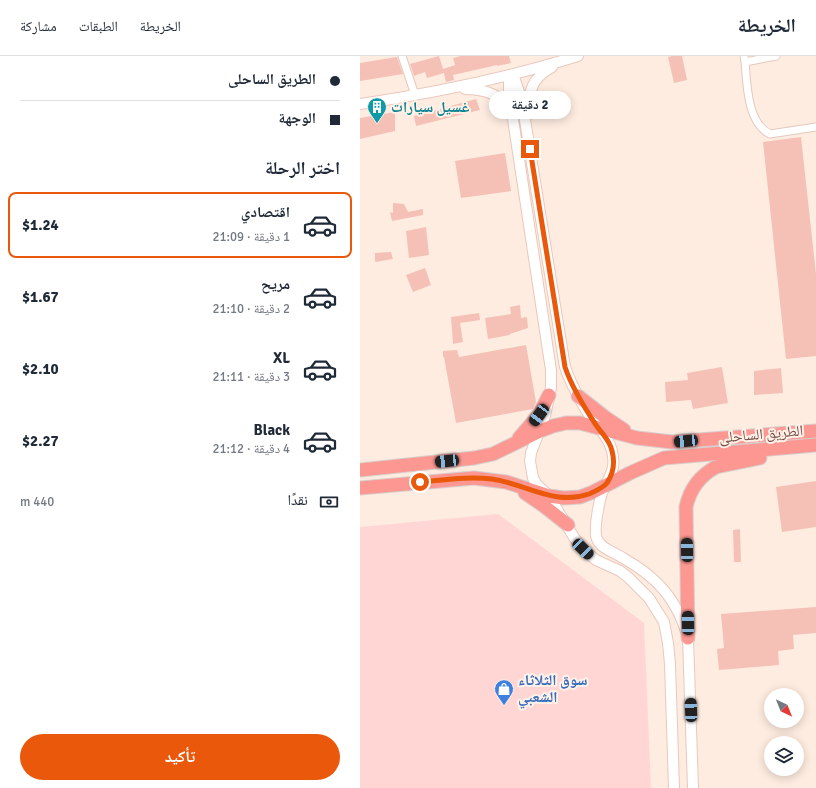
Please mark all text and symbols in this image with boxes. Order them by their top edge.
text: الخريطة [738,14,796,38]
text: مشاركة [20,18,57,35]
text: الطبقات [79,18,118,35]
text: الخريطة [140,18,181,35]
text: الطريق الساحلى [228,70,316,88]
callout: 2 دقيقة [489,91,571,119]
building icon: غسيل سيارات [366,96,388,124]
text: 2 دقيقة [511,97,549,113]
place label: غسيل سيارات [391,98,470,116]
text: الوجهة [278,109,316,127]
route end [521,140,539,158]
text: اختر الرحلة [265,157,340,179]
text: اقتصادي [241,203,290,221]
icon: car [302,207,338,243]
text: $1.24 [22,216,59,234]
text: 1 دقيقة · 21:09 [212,229,290,245]
text: مريح [261,275,290,293]
icon: car [302,279,338,315]
text: $1.67 [22,288,59,306]
text: 2 دقيقة · 21:10 [212,301,290,317]
text: XL [273,349,290,367]
icon: car [302,351,338,387]
text: $2.10 [22,360,59,378]
text: 3 دقيقة · 21:11 [212,369,290,385]
car [527,402,551,428]
text: Black [253,421,290,439]
street label: الطريق الساحلى [718,421,804,448]
icon: car [302,423,338,459]
text: $2.27 [22,432,59,450]
car [674,434,698,448]
text: 4 دقيقة · 21:12 [212,441,290,457]
car [434,454,460,468]
route start [411,473,429,491]
text: نقدًا [287,491,308,509]
icon: cash [318,491,340,513]
text: 440 m [20,494,54,510]
car [570,536,596,562]
car [681,538,693,562]
car [682,611,694,635]
place label: سوق الثلاثاء الشعبي [518,671,588,709]
shop icon: سوق الثلاثاء الشعبي [493,678,515,706]
north arrow [764,688,804,728]
map controls [764,688,804,776]
car [685,698,697,722]
button: تأكيد [20,734,340,780]
button: layers [764,736,804,776]

